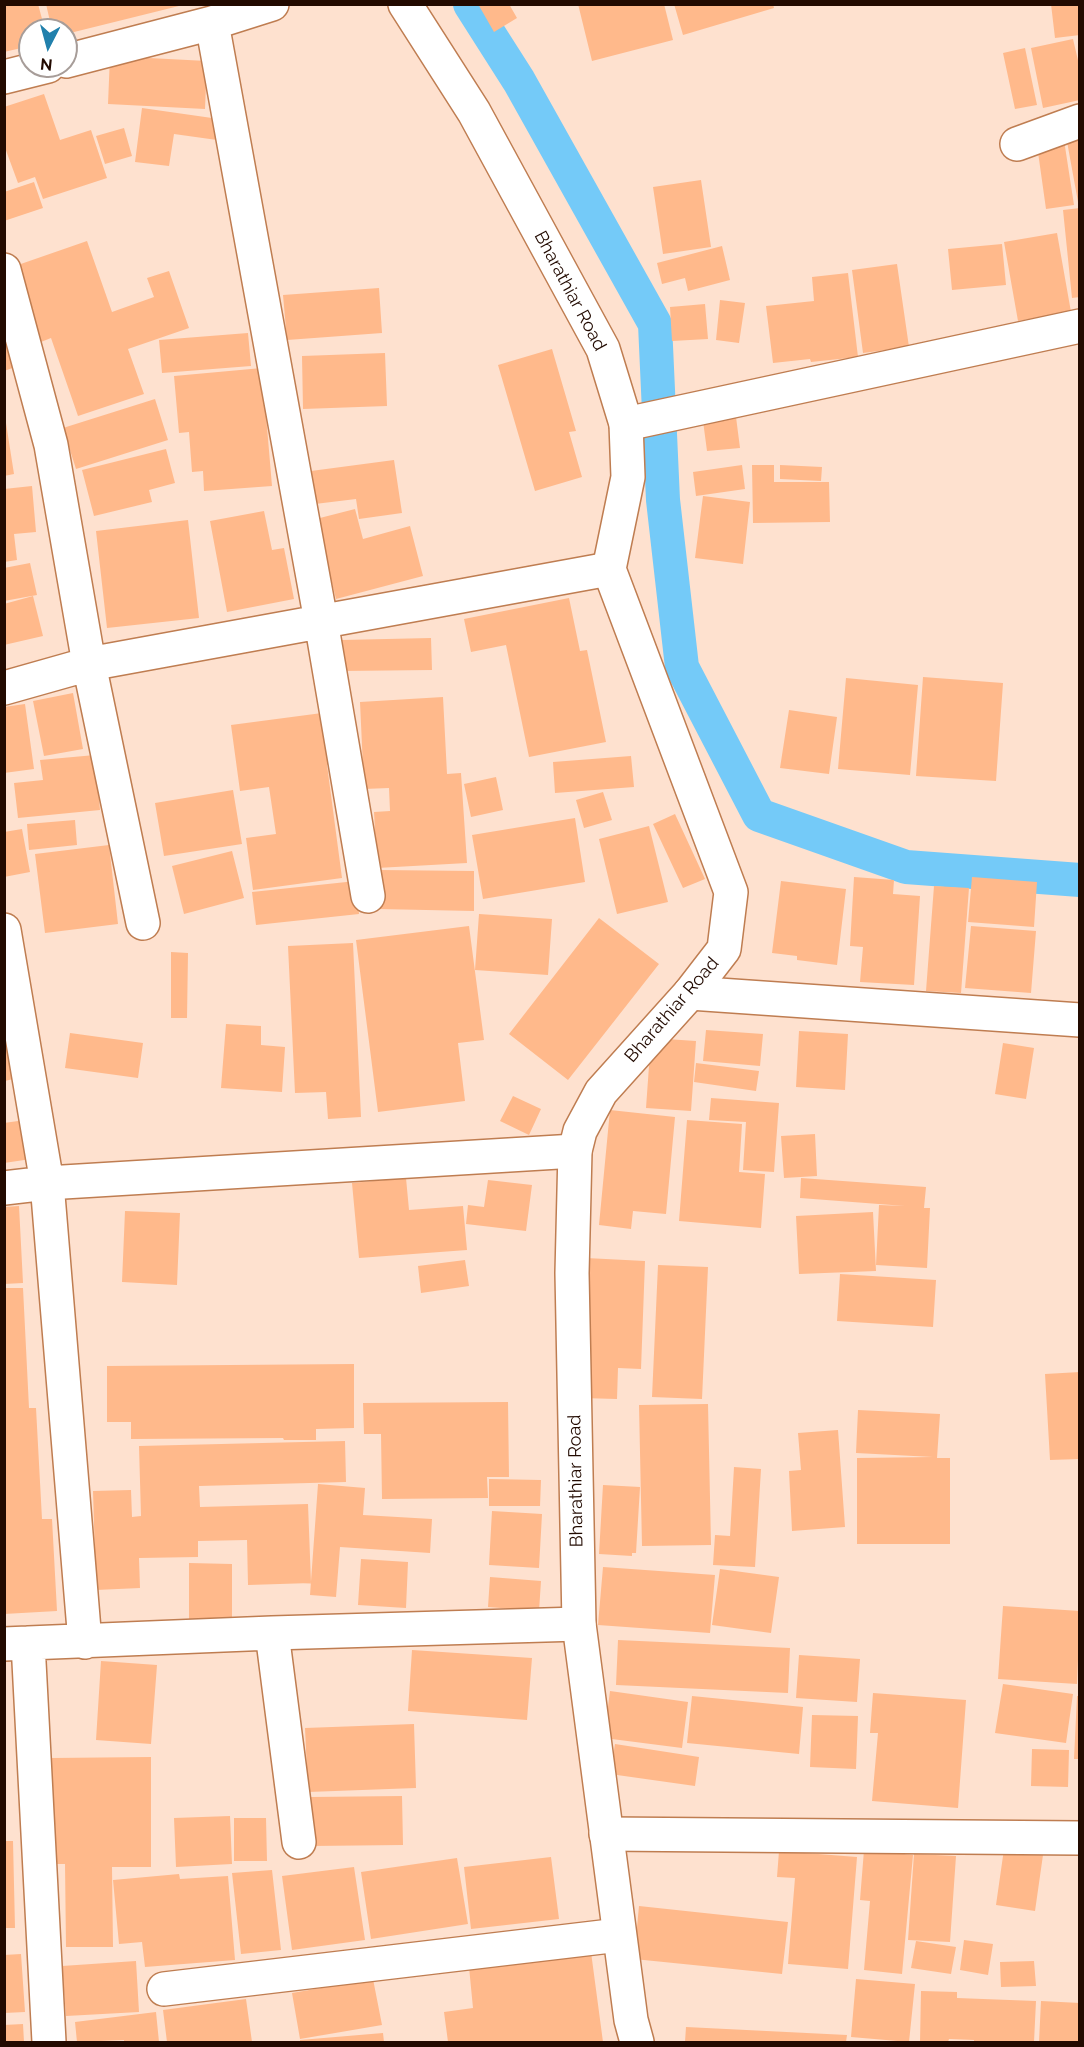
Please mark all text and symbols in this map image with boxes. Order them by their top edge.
north arrow [18,18,78,78]
text: N [39,54,53,74]
street label: Bharathiar Road [529,227,611,355]
street label: Bharathiar Road [620,953,724,1067]
street label: Bharathiar Road [564,1414,588,1548]

